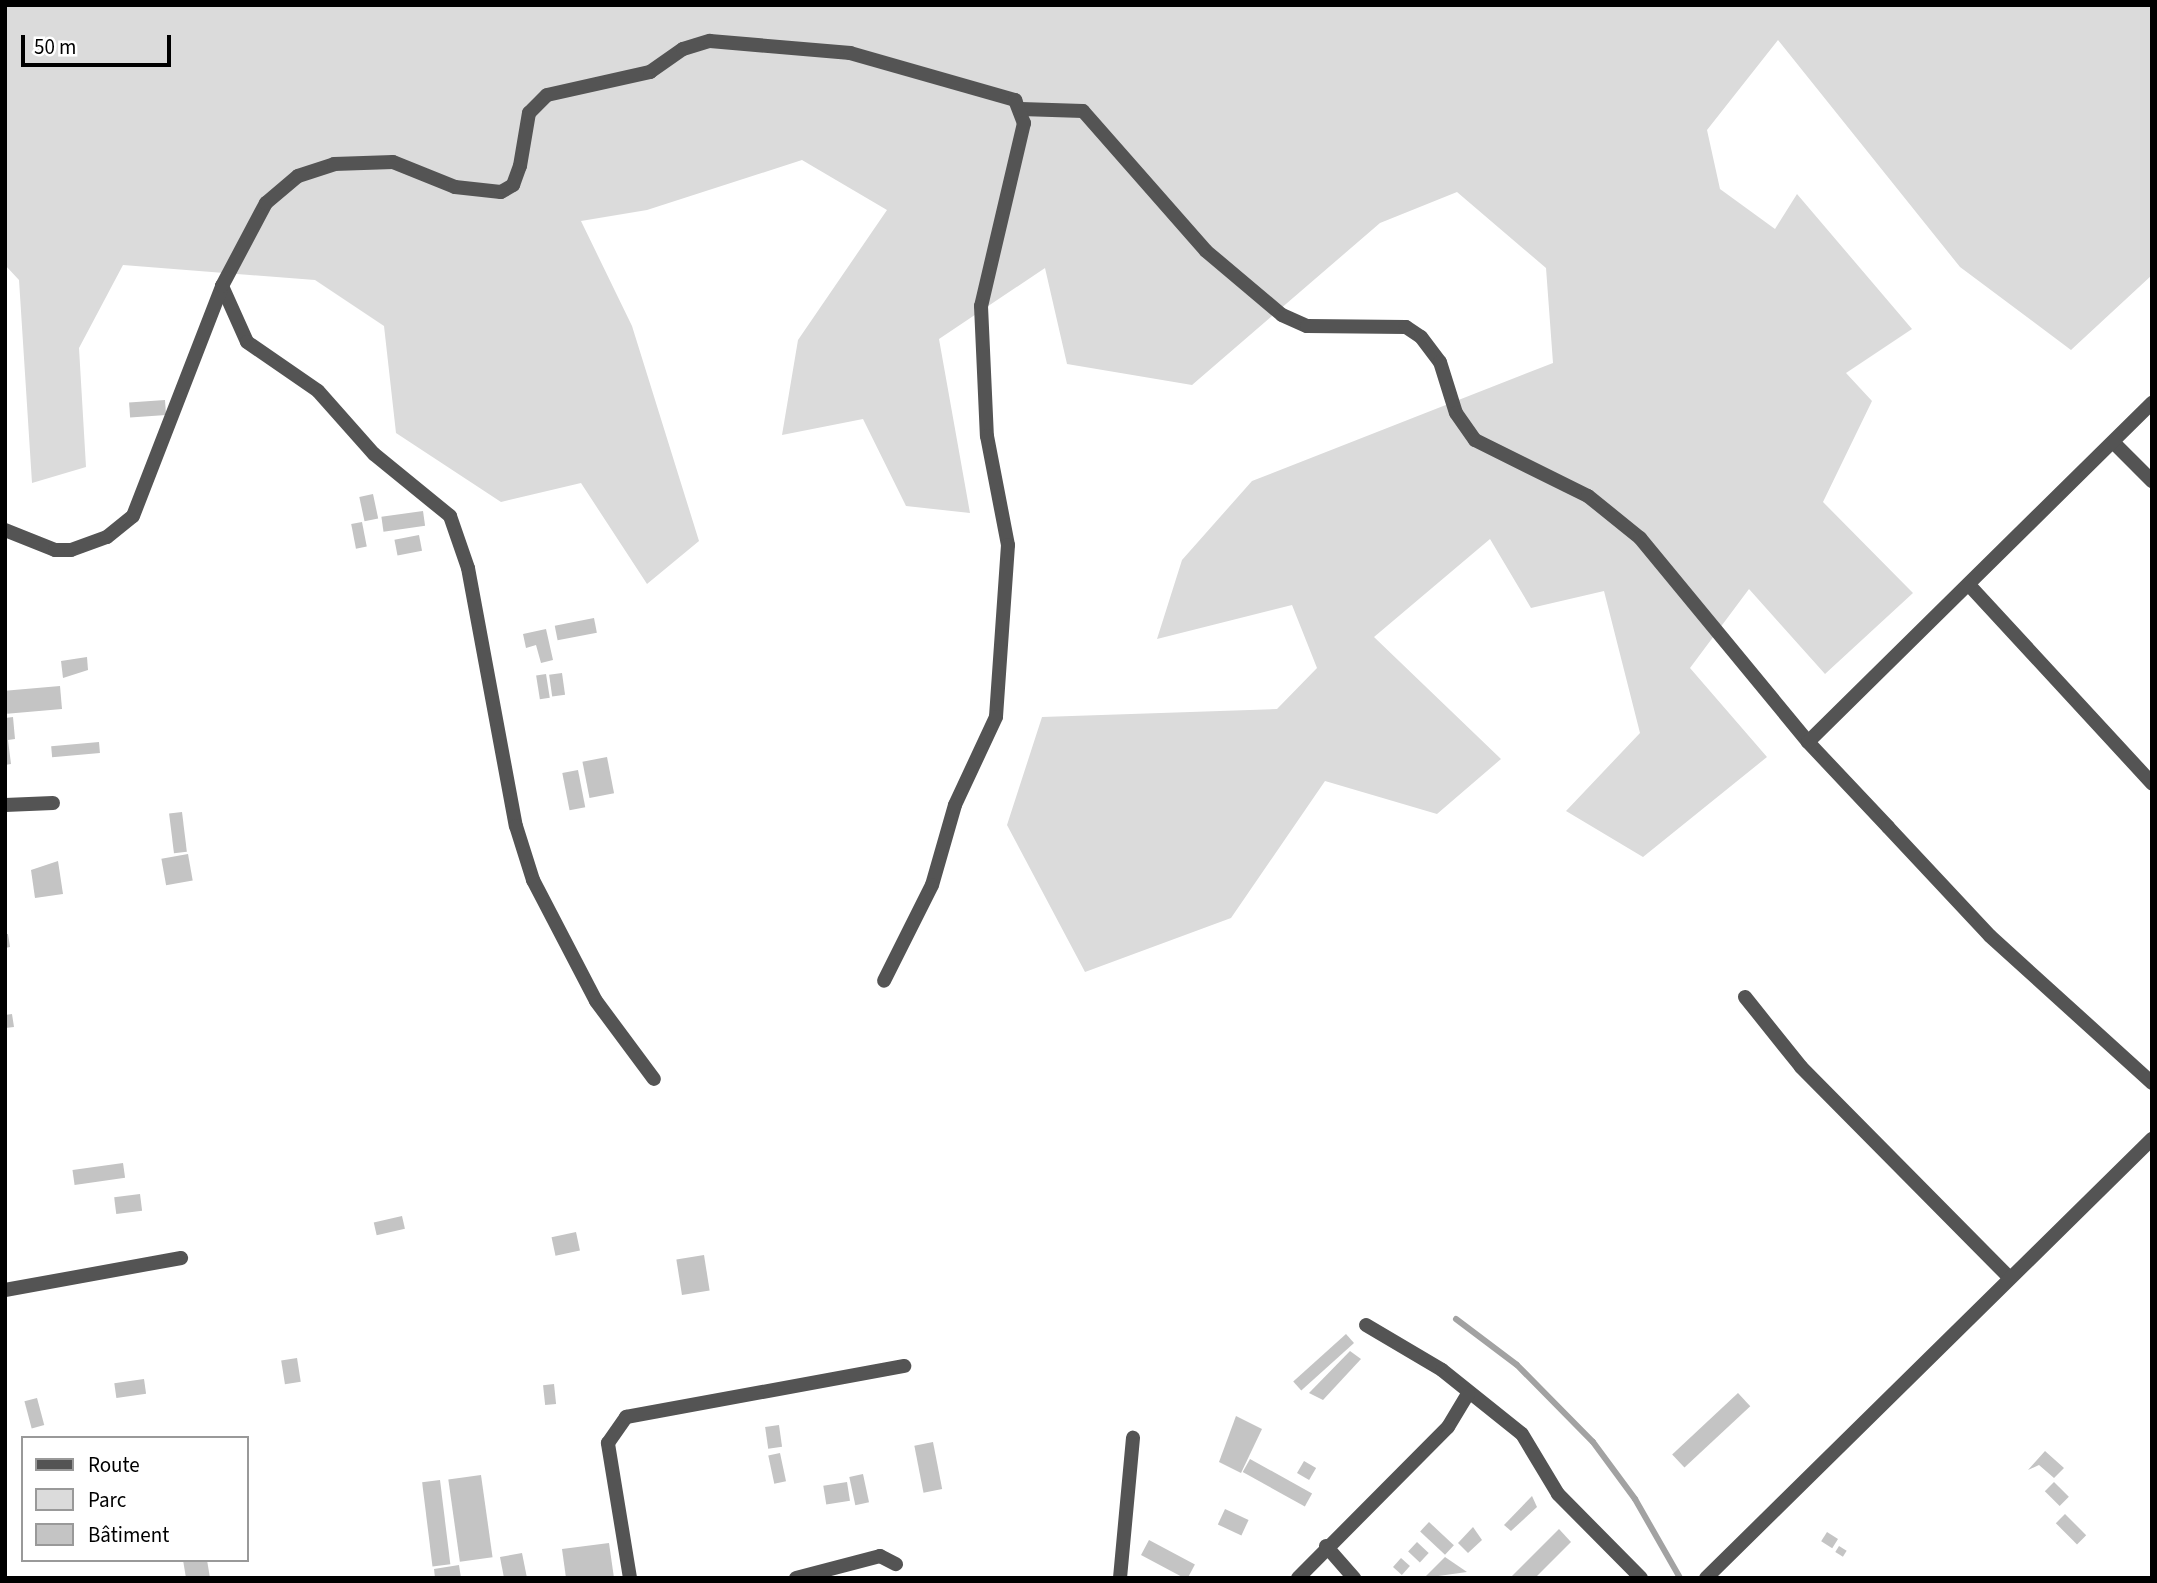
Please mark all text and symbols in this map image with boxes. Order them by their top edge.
scale bar [24,21,175,65]
text: 50 m [34,32,76,62]
legend [21,1436,248,1562]
text: Route [88,1450,140,1480]
text: Parc [88,1485,126,1515]
text: Bâtiment [88,1520,169,1550]

